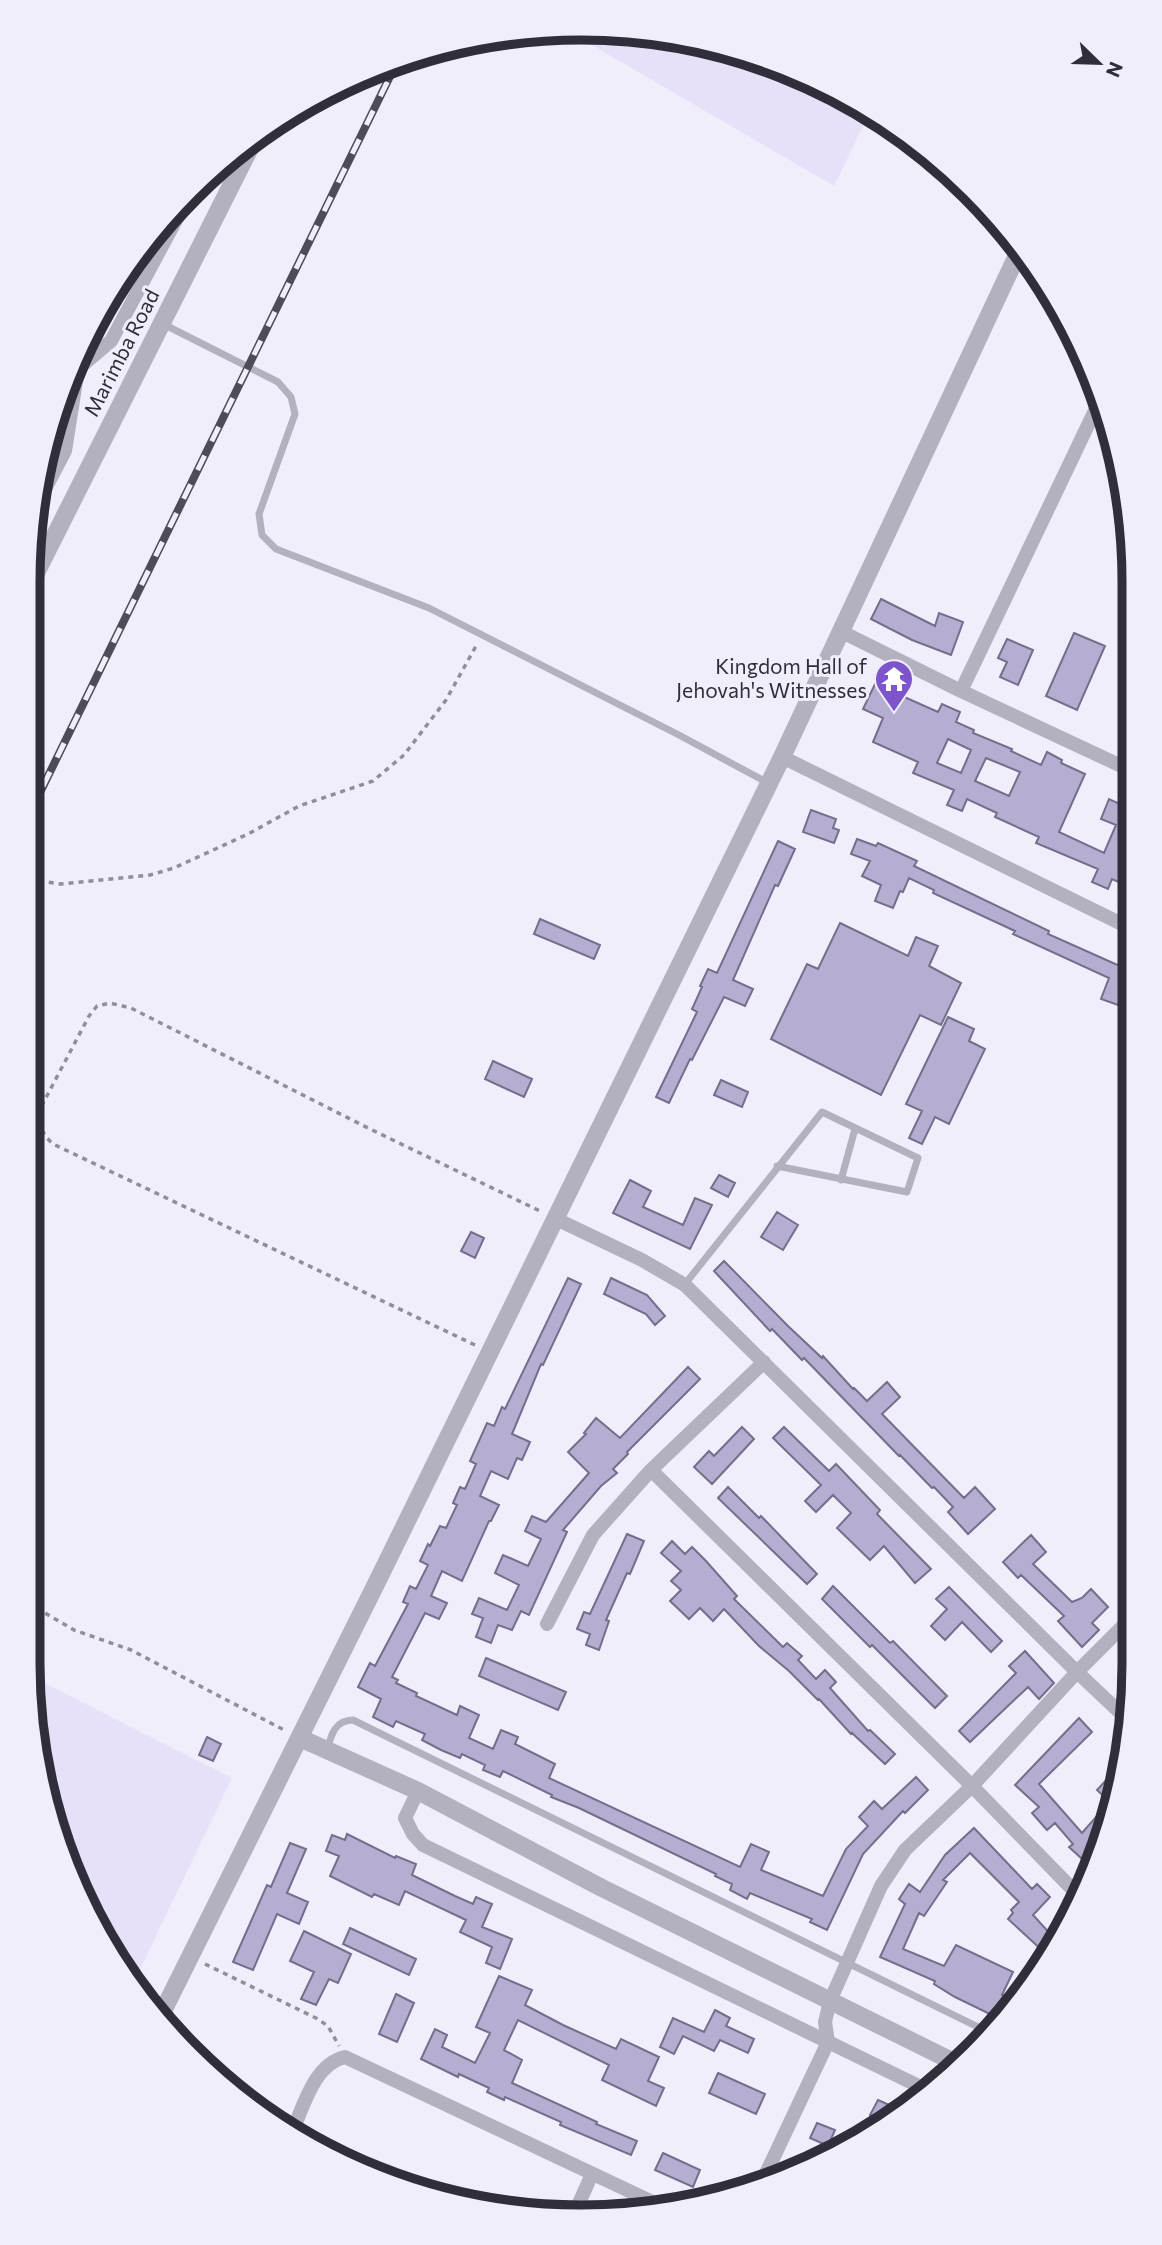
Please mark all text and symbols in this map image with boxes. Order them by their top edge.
north arrow [1064,28,1134,98]
text: N [1102,59,1128,81]
street label: Marimba Road [78,285,163,420]
place label: Kingdom Hall of Jehovah's Witnesses [676,653,868,702]
temple icon: Kingdom Hall of Jehovah's Witnesses [873,658,915,713]

